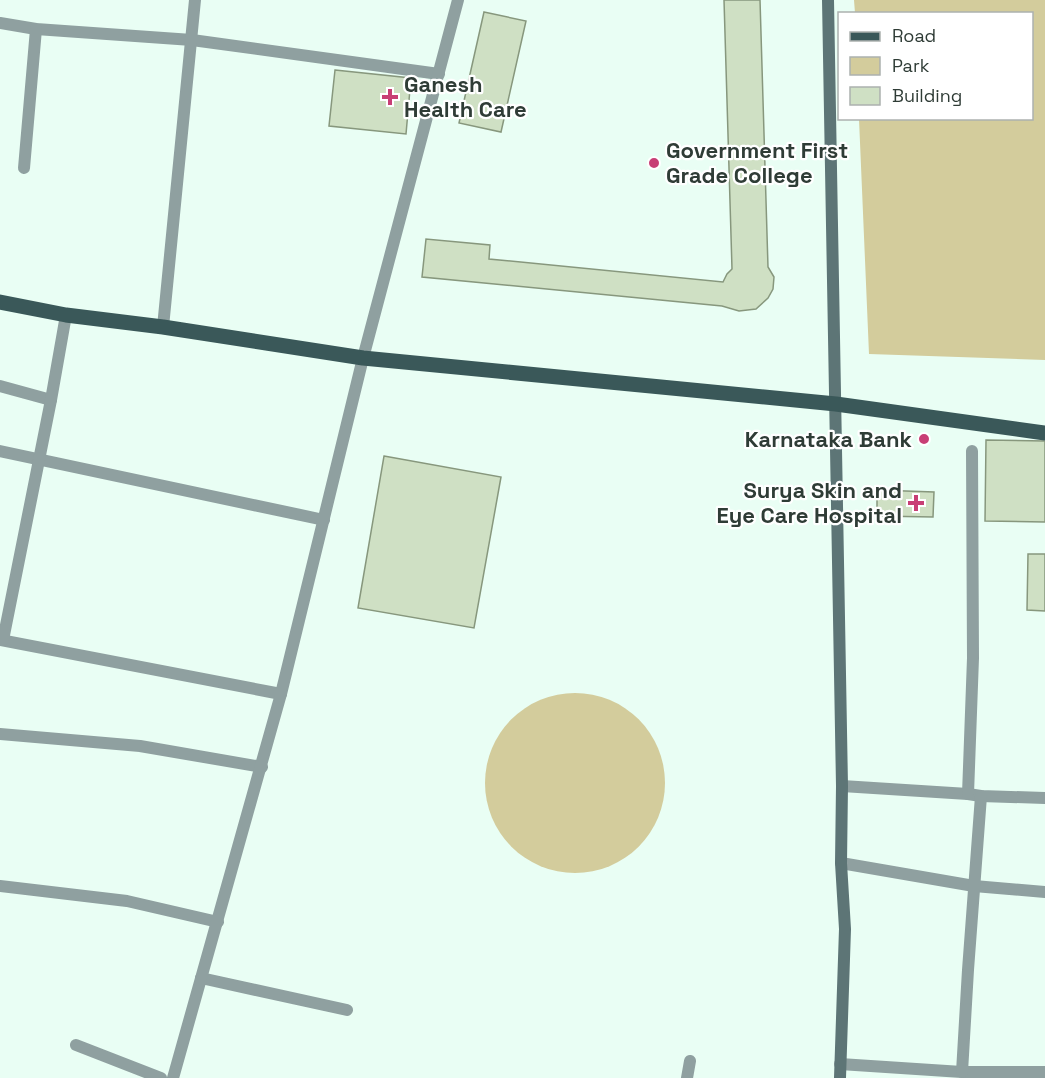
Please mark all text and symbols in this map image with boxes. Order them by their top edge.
legend [838,12,1033,120]
text: Road [892,24,936,47]
text: Park [892,54,930,77]
place label: Ganesh Health Care [404,70,527,123]
text: Building [892,84,962,107]
marker: Ganesh Health Care [381,88,399,106]
place label: Government First Grade College [666,136,848,189]
marker: Government First Grade College [647,156,661,170]
place label: Karnataka Bank [745,425,913,453]
marker: Karnataka Bank [917,432,931,446]
place label: Surya Skin and Eye Care Hospital [717,476,902,529]
marker: Surya Skin and Eye Care Hospital [907,494,925,512]

